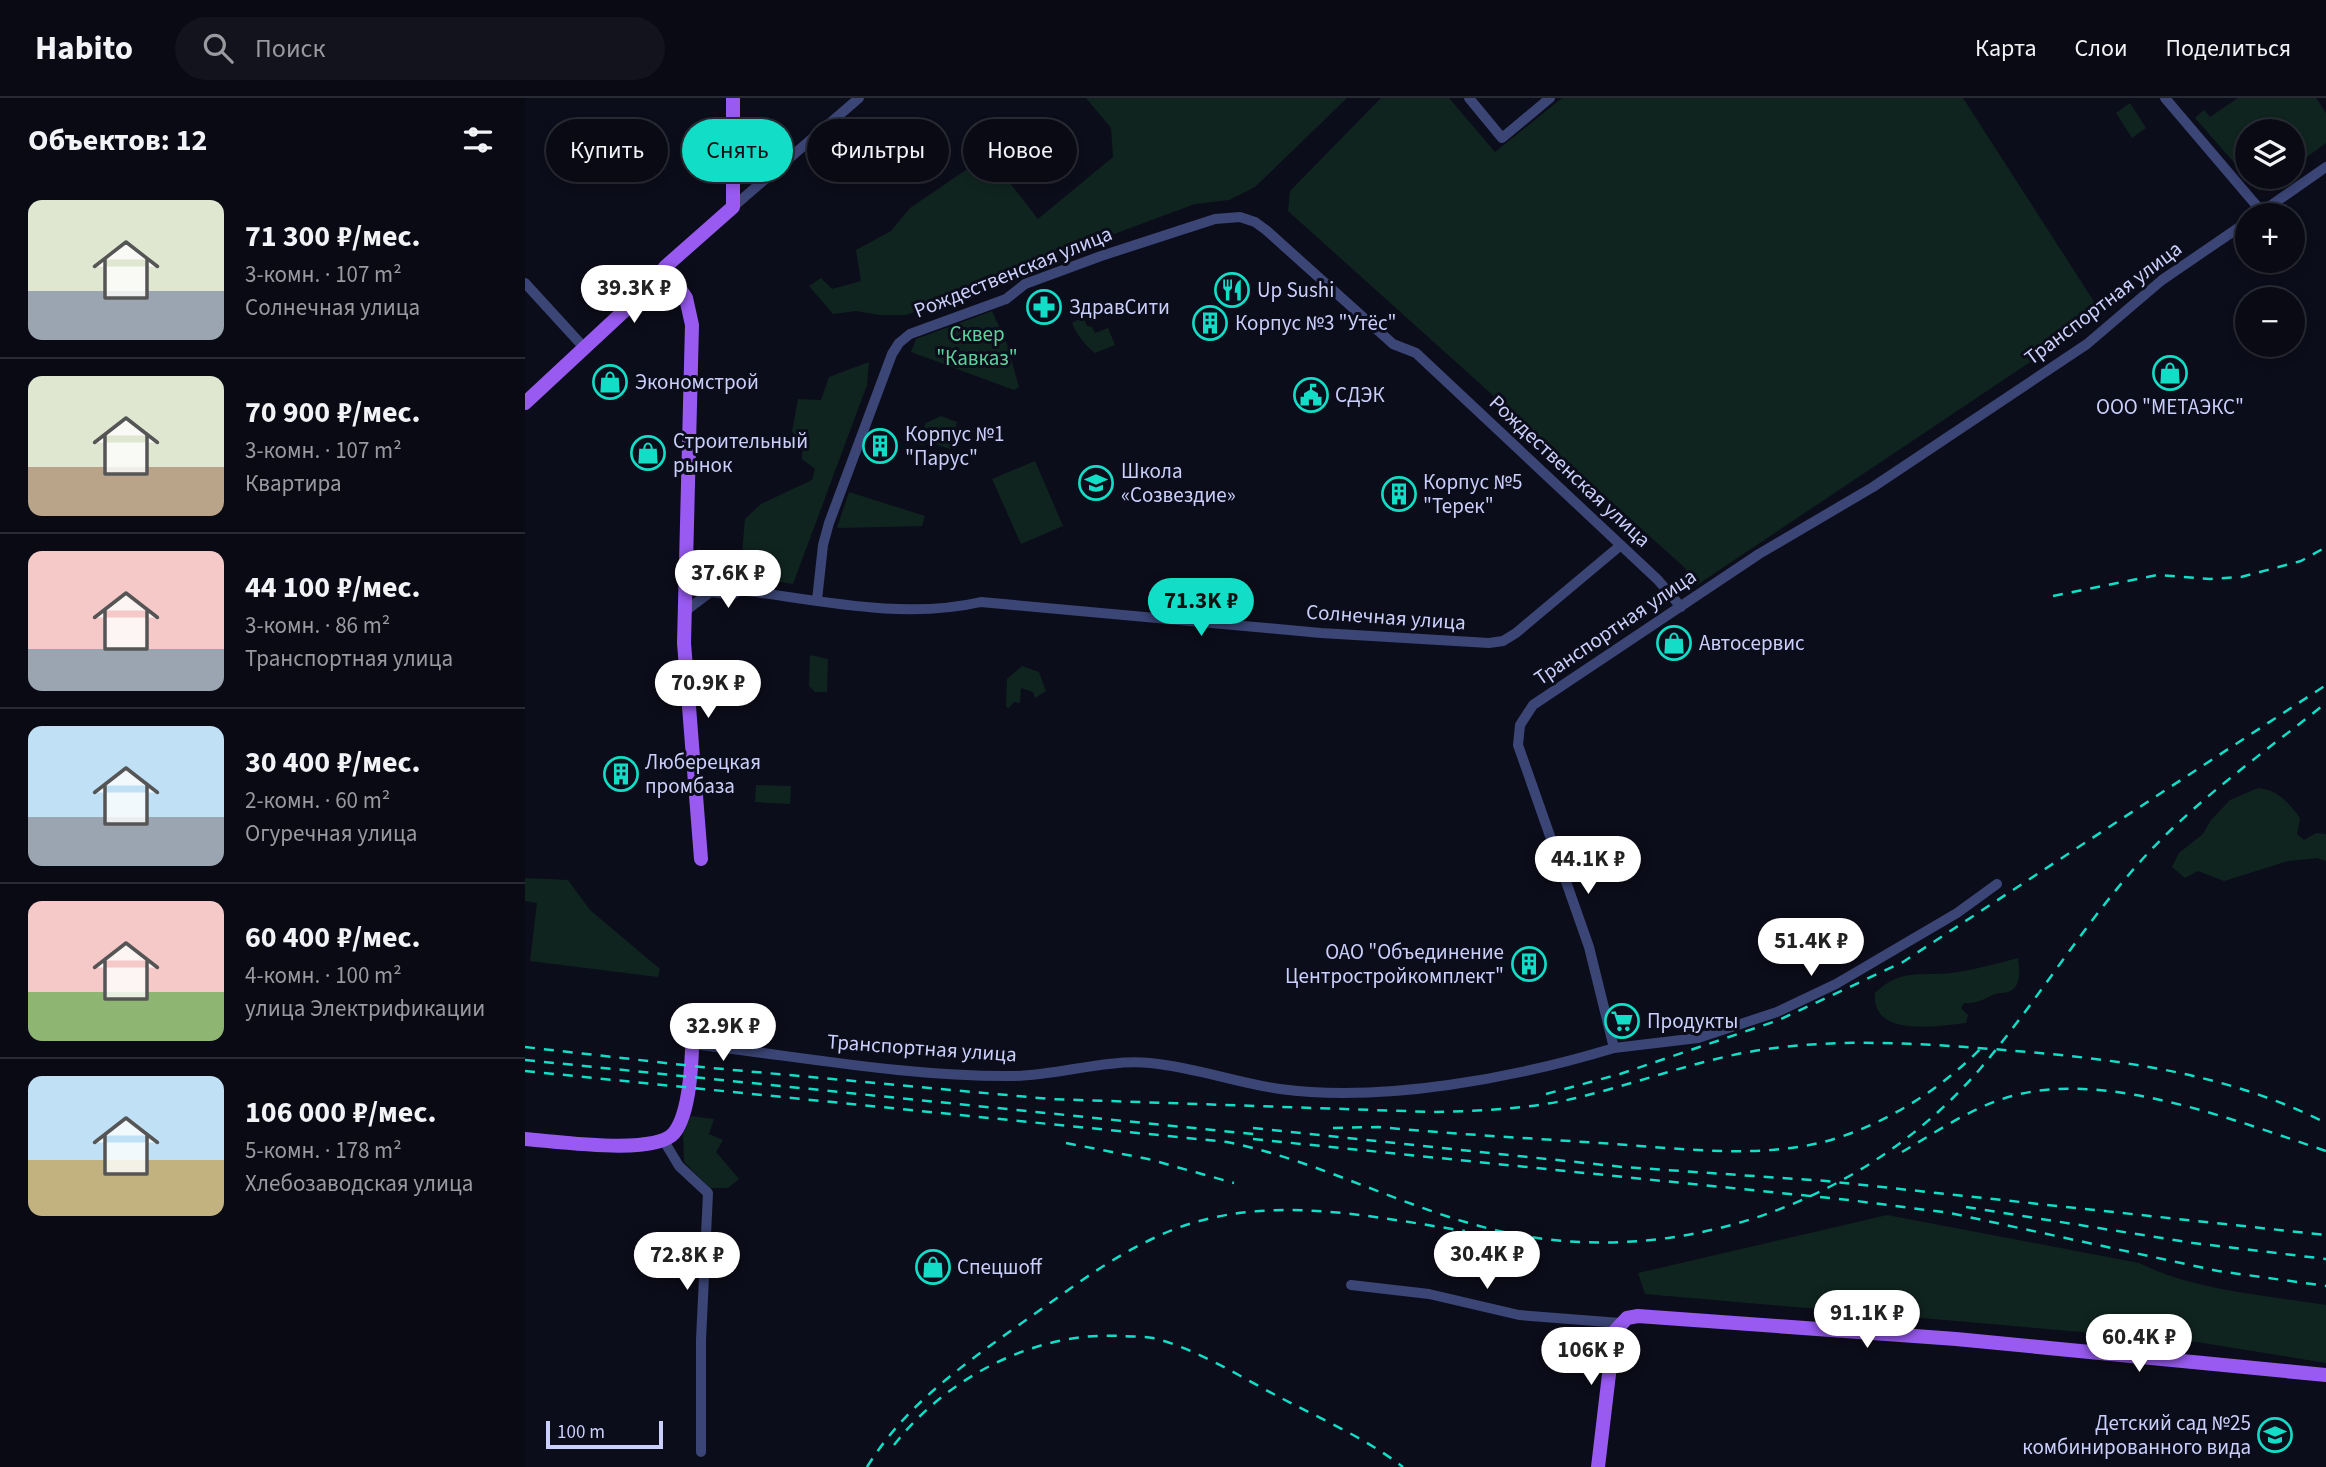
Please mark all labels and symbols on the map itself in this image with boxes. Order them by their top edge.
street label: Рождественская улица [909,218,1117,326]
street label: Транспортная улица [2018,234,2188,372]
pin: 39.3K ₽ [569,266,699,325]
restaurant icon: Up Sushi [1213,271,1251,309]
place label: Up Sushi [1257,275,1334,305]
pharmacy icon: ЗдравСити [1025,288,1063,326]
place label: ЗдравСити [1069,292,1170,322]
building icon: Корпус №3 "Утёс" [1191,304,1229,342]
place label: Корпус №3 "Утёс" [1235,308,1396,338]
park label: Сквер "Кавказ" [936,319,1018,373]
shop icon: ООО "МЕТАЭКС" [2151,354,2189,392]
shop icon: Экономстрой [591,363,629,401]
place label: Экономстрой [635,367,759,397]
public building icon: СДЭК [1292,376,1330,414]
place label: СДЭК [1335,380,1385,410]
street label: Рождественская улица [1482,388,1658,554]
place label: ООО "МЕТАЭКС" [2096,392,2244,422]
place label: Корпус №1 "Парус" [905,419,1004,473]
place label: Строительный рынок [673,426,808,480]
building icon: Корпус №1 "Парус" [861,427,899,465]
shop icon: Строительный рынок [629,434,667,472]
place label: Школа «Созвездие» [1121,456,1236,510]
school or university icon: Школа «Созвездие» [1077,464,1115,502]
place label: Корпус №5 "Терек" [1423,467,1522,521]
building icon: Корпус №5 "Терек" [1380,475,1418,513]
pin: 37.6K ₽ [663,550,793,610]
street label: Транспортная улица [1528,561,1702,693]
pin: 71.3K ₽ [1136,578,1266,638]
street label: Солнечная улица [1305,596,1467,638]
shop icon: Автосервис [1655,624,1693,662]
place label: Автосервис [1699,628,1805,658]
pin: 70.9K ₽ [643,660,773,720]
place label: Люберецкая промбаза [645,747,761,801]
building icon: Люберецкая промбаза [602,755,640,793]
pin: 44.1K ₽ [1523,836,1653,896]
pin: 51.4K ₽ [1746,918,1876,978]
place label: ОАО "Объединение Центростройкомплект" [1285,937,1504,991]
building icon: ОАО "Объединение Центростройкомплект" [1510,945,1548,983]
supermarket icon: Продукты [1603,1002,1641,1040]
pin: 32.9K ₽ [658,1004,788,1063]
place label: Продукты [1647,1006,1738,1036]
street label: Транспортная улица [826,1026,1018,1070]
pin: 72.8K ₽ [622,1232,752,1292]
pin: 30.4K ₽ [1422,1232,1552,1291]
shop icon: Спецшoff [914,1248,952,1286]
place label: Спецшoff [957,1252,1043,1282]
pin: 91.1K ₽ [1802,1290,1932,1350]
pin: 60.4K ₽ [2074,1314,2204,1374]
pin: 106K ₽ [1534,1328,1648,1387]
place label: Детский сад №25 комбинированного вида [2022,1408,2251,1462]
school or university icon: Детский сад №25 комбинированного вида [2256,1416,2294,1454]
scale bar [546,1418,663,1450]

